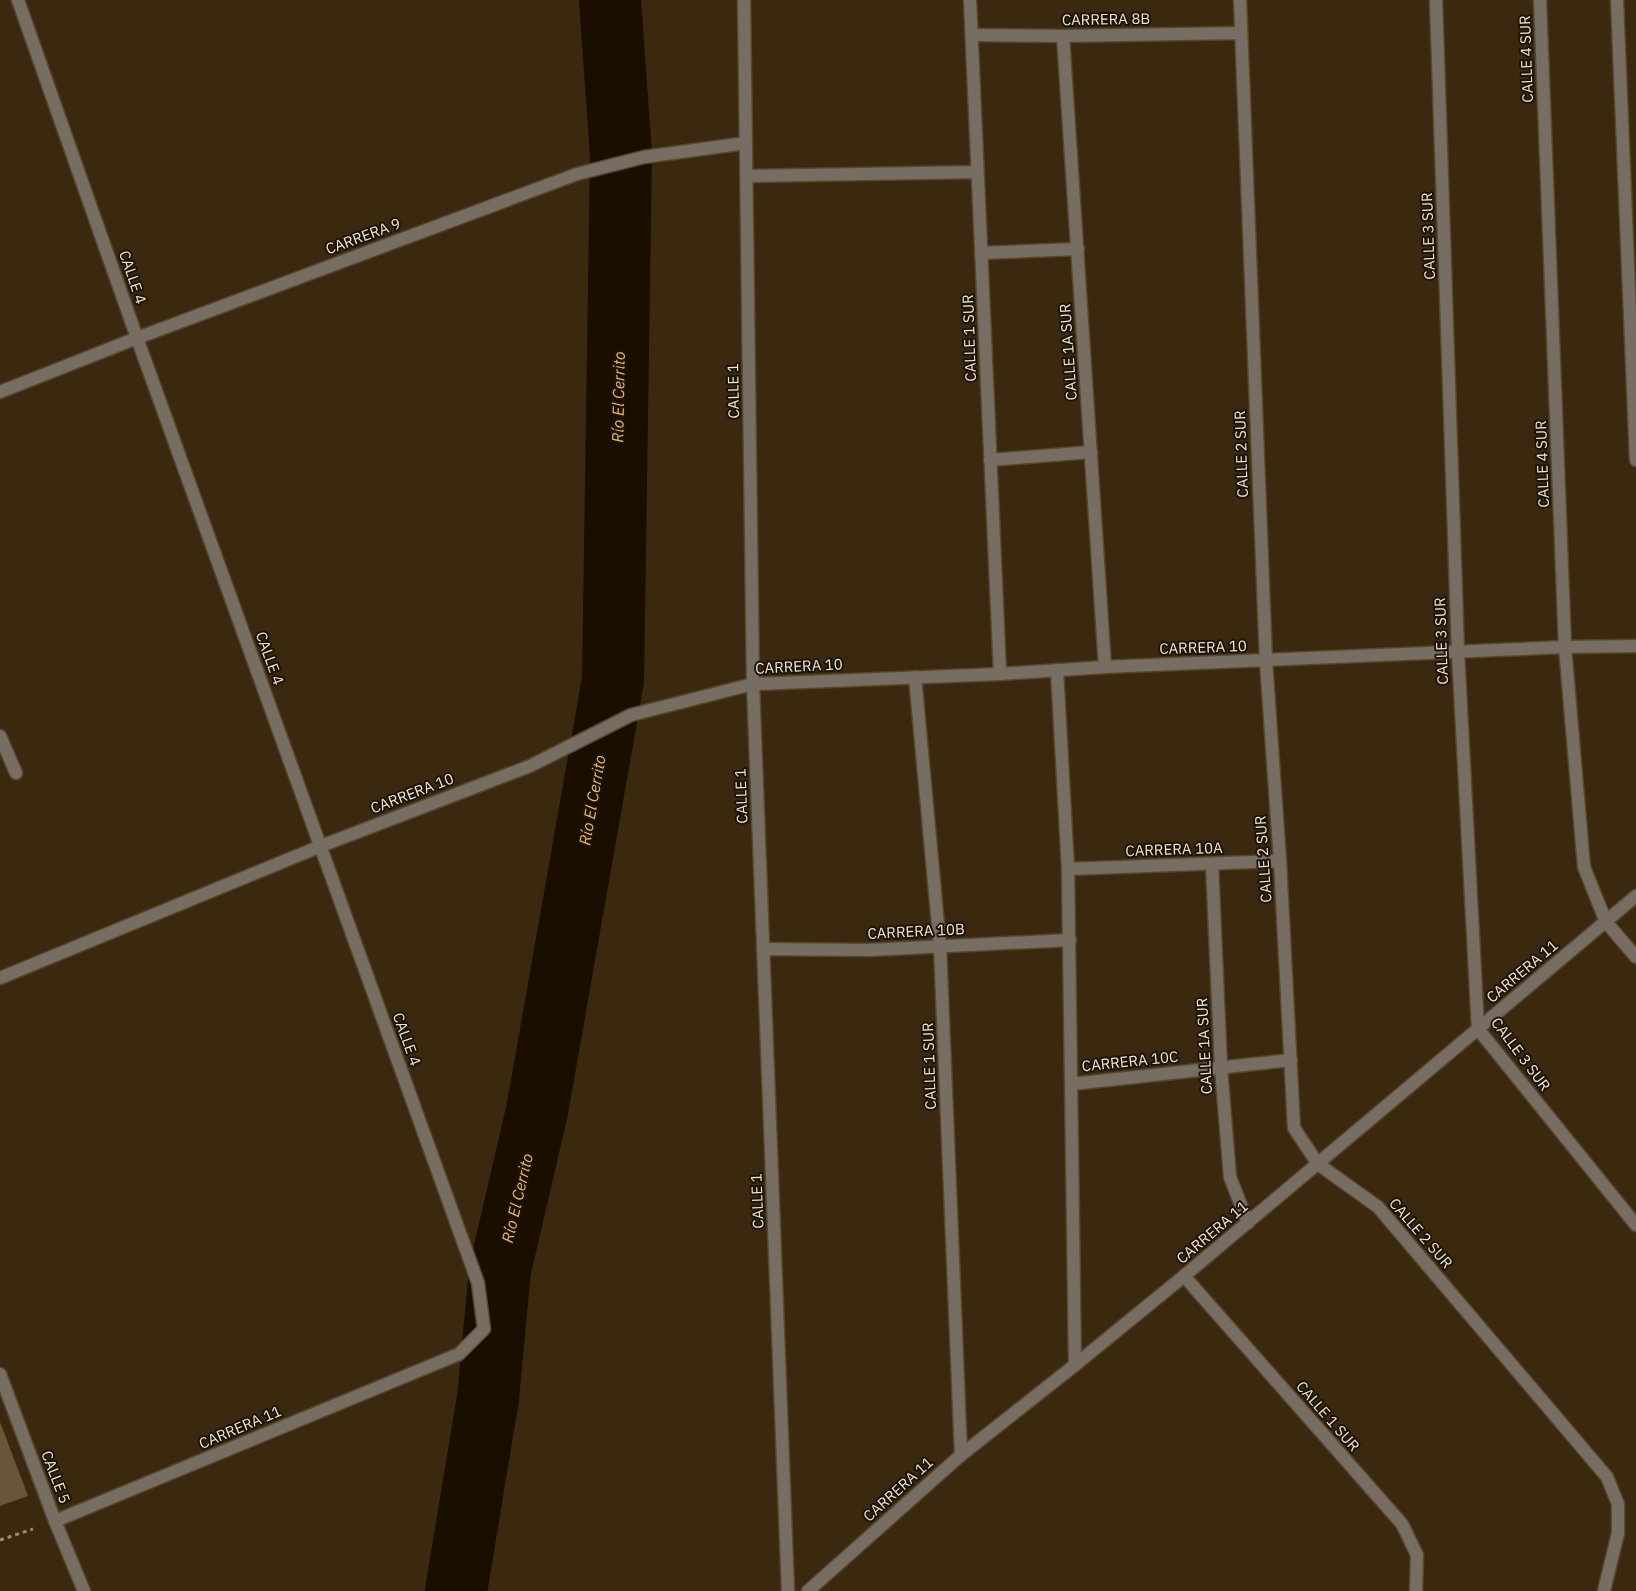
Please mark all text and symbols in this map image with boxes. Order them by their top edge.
street label: CARRERA 8B [1062,9,1150,29]
street label: CALLE 4 SUR [1515,15,1537,103]
street label: CALLE 3 SUR [1417,192,1439,280]
street label: CARRERA 9 [323,214,403,258]
street label: CALLE 4 [115,248,151,306]
street label: CALLE 1 SUR [958,294,980,382]
street label: CALLE 1A SUR [1055,303,1081,401]
water label: Río El Cerrito [607,351,629,443]
street label: CALLE 1 [723,363,743,419]
street label: CALLE 2 SUR [1230,410,1252,498]
street label: CALLE 4 SUR [1531,420,1553,508]
street label: CALLE 3 SUR [1430,597,1452,685]
street label: CALLE 4 [252,629,288,687]
street label: CARRERA 10 [1159,636,1247,658]
street label: CARRERA 10 [755,654,843,678]
water label: Río El Cerrito [574,753,610,847]
street label: CARRERA 10 [368,768,456,818]
street label: CALLE 1 [731,768,751,824]
street label: CALLE 2 SUR [1250,815,1276,903]
street label: CARRERA 10A [1125,838,1223,860]
street label: CARRERA 10B [867,919,965,943]
street label: CARRERA 11 [1482,936,1562,1006]
street label: CALLE 1A SUR [1192,997,1216,1095]
street label: CALLE 4 [389,1010,425,1068]
street label: CALLE 3 SUR [1487,1013,1555,1095]
street label: CALLE 1 SUR [918,1022,940,1110]
street label: CARRERA 10C [1081,1046,1179,1076]
water label: Río El Cerrito [497,1151,537,1245]
street label: CALLE 1 [747,1173,767,1229]
street label: CALLE 2 SUR [1385,1194,1457,1272]
street label: CARRERA 11 [1172,1197,1252,1267]
street label: CALLE 1 SUR [1292,1377,1364,1455]
street label: CARRERA 11 [196,1401,284,1453]
street label: CALLE 5 [37,1448,75,1506]
street label: CARRERA 11 [859,1453,937,1525]

